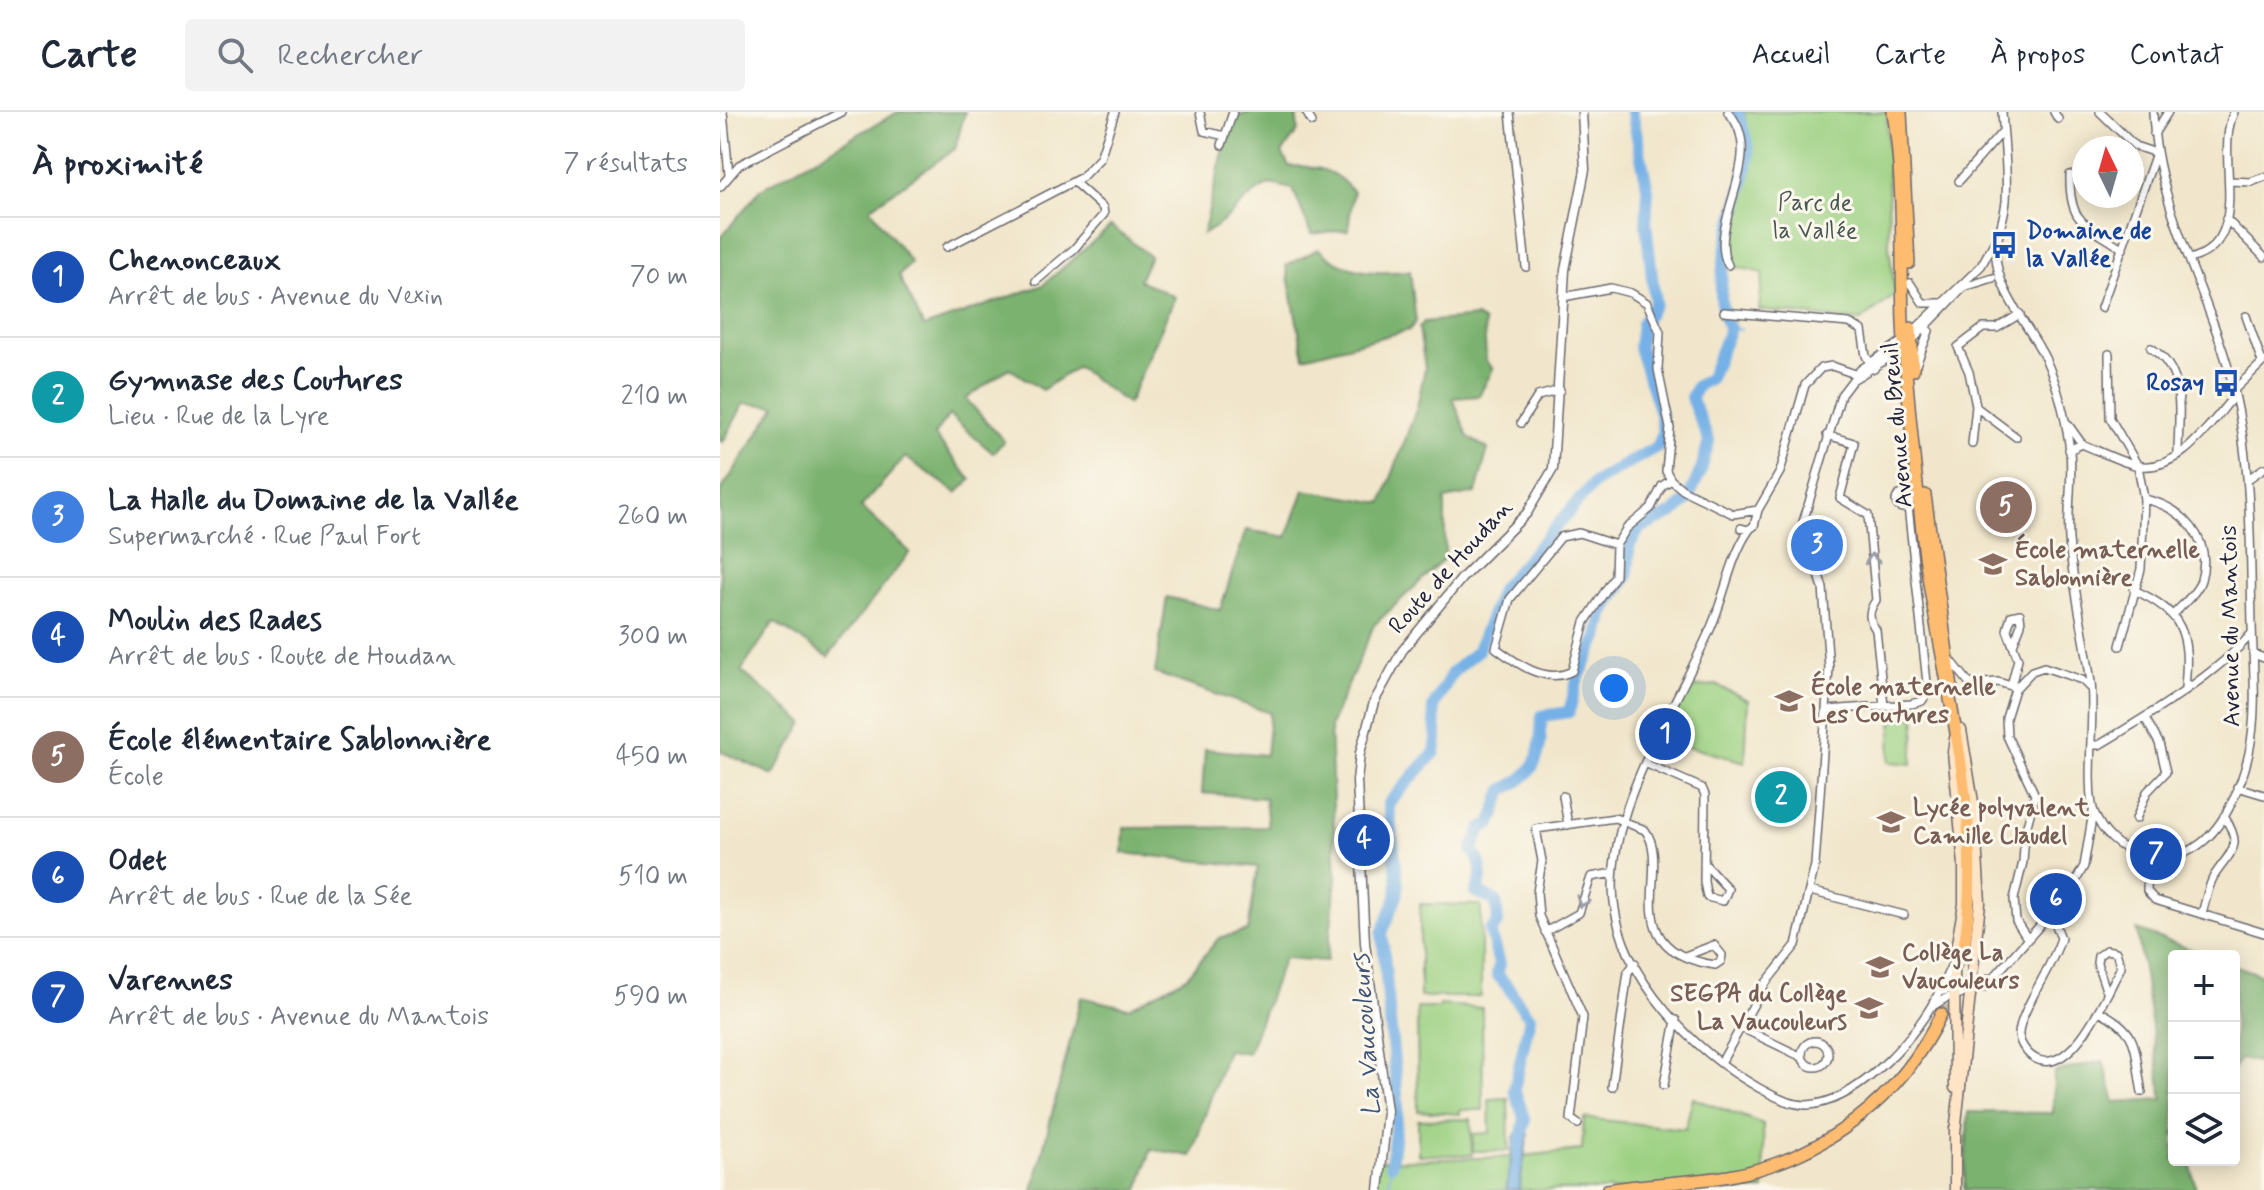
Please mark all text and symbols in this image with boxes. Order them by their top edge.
search box [185,19,745,91]
text: Carte [40,31,137,80]
icon: search [213,33,257,77]
text: Rechercher [277,36,423,75]
text: Accueil [1752,37,1830,74]
text: Carte [1874,37,1946,74]
text: À propos [1990,37,2085,74]
text: Contact [2129,37,2224,74]
north arrow [2072,136,2144,208]
text: À proximité [32,142,203,187]
text: 7 résultats [563,147,688,181]
park label: Parc de la Vallée [1772,188,1858,247]
place label: Domaine de la Vallée [2026,216,2152,275]
bus stop icon: Domaine de la Vallée [1989,230,2019,260]
text: Chenonceaux [108,241,281,280]
text: 1 [52,260,64,294]
text: 70 m [630,260,688,294]
text: Arrêt de bus · Avenue du Vexin [108,280,443,314]
street label: Avenue du Breuil [1875,341,1921,509]
text: Gymnase des Coutures [108,361,403,400]
place label: Rosay [2146,368,2204,399]
bus stop icon: Rosay [2211,368,2241,398]
text: 2 [52,380,64,414]
text: 210 m [621,380,688,414]
text: Lieu · Rue de la Lyre [108,400,329,434]
pin: 5 [1980,477,2032,537]
text: La Halle du Domaine de la Vallée [108,481,519,520]
street label: Route de Houdan [1382,493,1520,641]
text: 3 [52,500,64,534]
text: 260 m [618,500,688,534]
pin: 3 [1791,515,1843,575]
text: Supermarché · Rue Paul Fort [108,520,421,554]
street label: Avenue du Mantois [2214,524,2248,727]
place label: École maternelle Sablonnière [2015,533,2200,594]
school or university icon: École maternelle Sablonnière [1978,549,2008,579]
one-way arrow [1864,552,1881,565]
text: Moulin des Rades [108,601,322,640]
text: 4 [50,620,66,654]
text: 300 m [618,620,688,654]
text: Arrêt de bus · Route de Houdan [108,640,456,674]
your location [1594,668,1634,708]
place label: École maternelle Les Coutures [1811,670,1996,731]
school or university icon: École maternelle Les Coutures [1774,686,1804,716]
pin: 1 [1639,704,1691,764]
text: École élémentaire Sablonnière [108,721,491,760]
text: 5 [50,740,66,774]
text: 450 m [616,740,688,774]
text: École [108,760,164,794]
pin: 2 [1755,767,1807,827]
place label: Lycée polyvalent Camille Claudel [1913,793,2090,852]
school or university icon: Lycée polyvalent Camille Claudel [1876,807,1906,837]
pin: 4 [1338,810,1390,870]
pin: 7 [2130,824,2182,884]
text: Odet [108,841,167,880]
text: 6 [51,860,65,894]
text: 510 m [618,860,688,894]
pin: 6 [2030,869,2082,929]
text: Arrêt de bus · Rue de la Sée [108,880,412,914]
one-way arrow [1575,894,1592,908]
place label: Collège La Vaucouleurs [1902,938,2020,997]
water label: La Vaucouleurs [1344,950,1390,1117]
map controls [2168,950,2240,1166]
button: + [2168,950,2240,1022]
school or university icon: Collège La Vaucouleurs [1865,952,1895,982]
text: Varennes [108,961,233,1000]
place label: SEGPA du Collège La Vaucouleurs [1670,979,1848,1038]
text: 7 [50,980,66,1014]
text: 590 m [614,980,688,1014]
school or university icon: SEGPA du Collège La Vaucouleurs [1854,993,1884,1023]
text: Arrêt de bus · Avenue du Mantois [108,1000,489,1034]
button: − [2168,1022,2240,1094]
button: layers [2168,1094,2240,1166]

